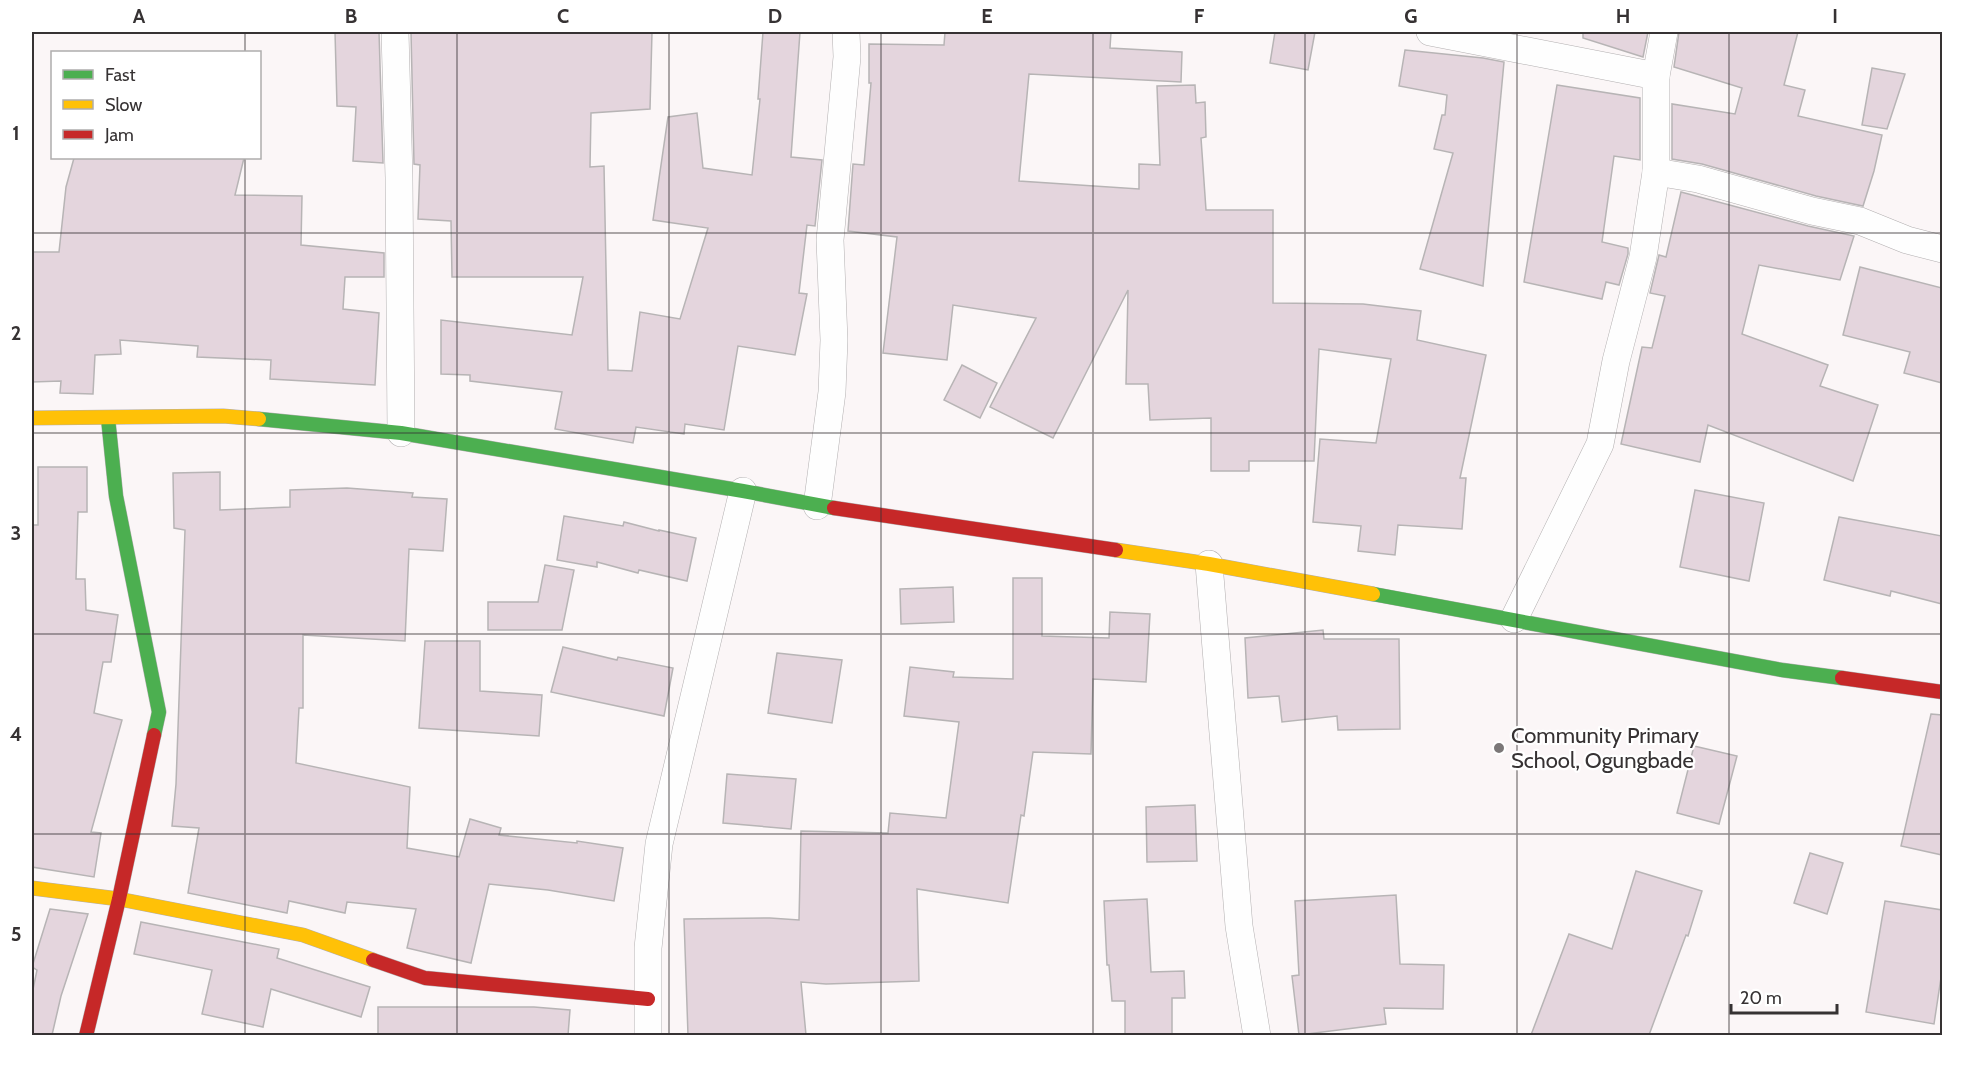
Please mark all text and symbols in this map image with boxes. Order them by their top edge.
text: A [133,4,146,28]
text: B [345,4,357,28]
text: C [557,4,569,28]
text: D [768,4,782,28]
text: E [981,4,993,28]
text: F [1194,4,1205,28]
text: G [1404,4,1418,28]
text: H [1616,4,1630,28]
text: I [1832,4,1838,28]
legend [51,51,261,159]
text: Fast [105,64,136,86]
text: Slow [105,94,142,116]
text: 1 [12,121,20,145]
text: Jam [104,124,134,146]
text: 2 [11,321,21,345]
text: 3 [11,521,21,545]
text: 4 [10,722,22,746]
place label: Community Primary School, Ogungbade [1511,722,1699,774]
marker: Community Primary School, Ogungbade [1492,741,1506,755]
text: 5 [11,922,21,946]
scale bar [1731,977,1838,1015]
text: 20 m [1740,987,1782,1009]

